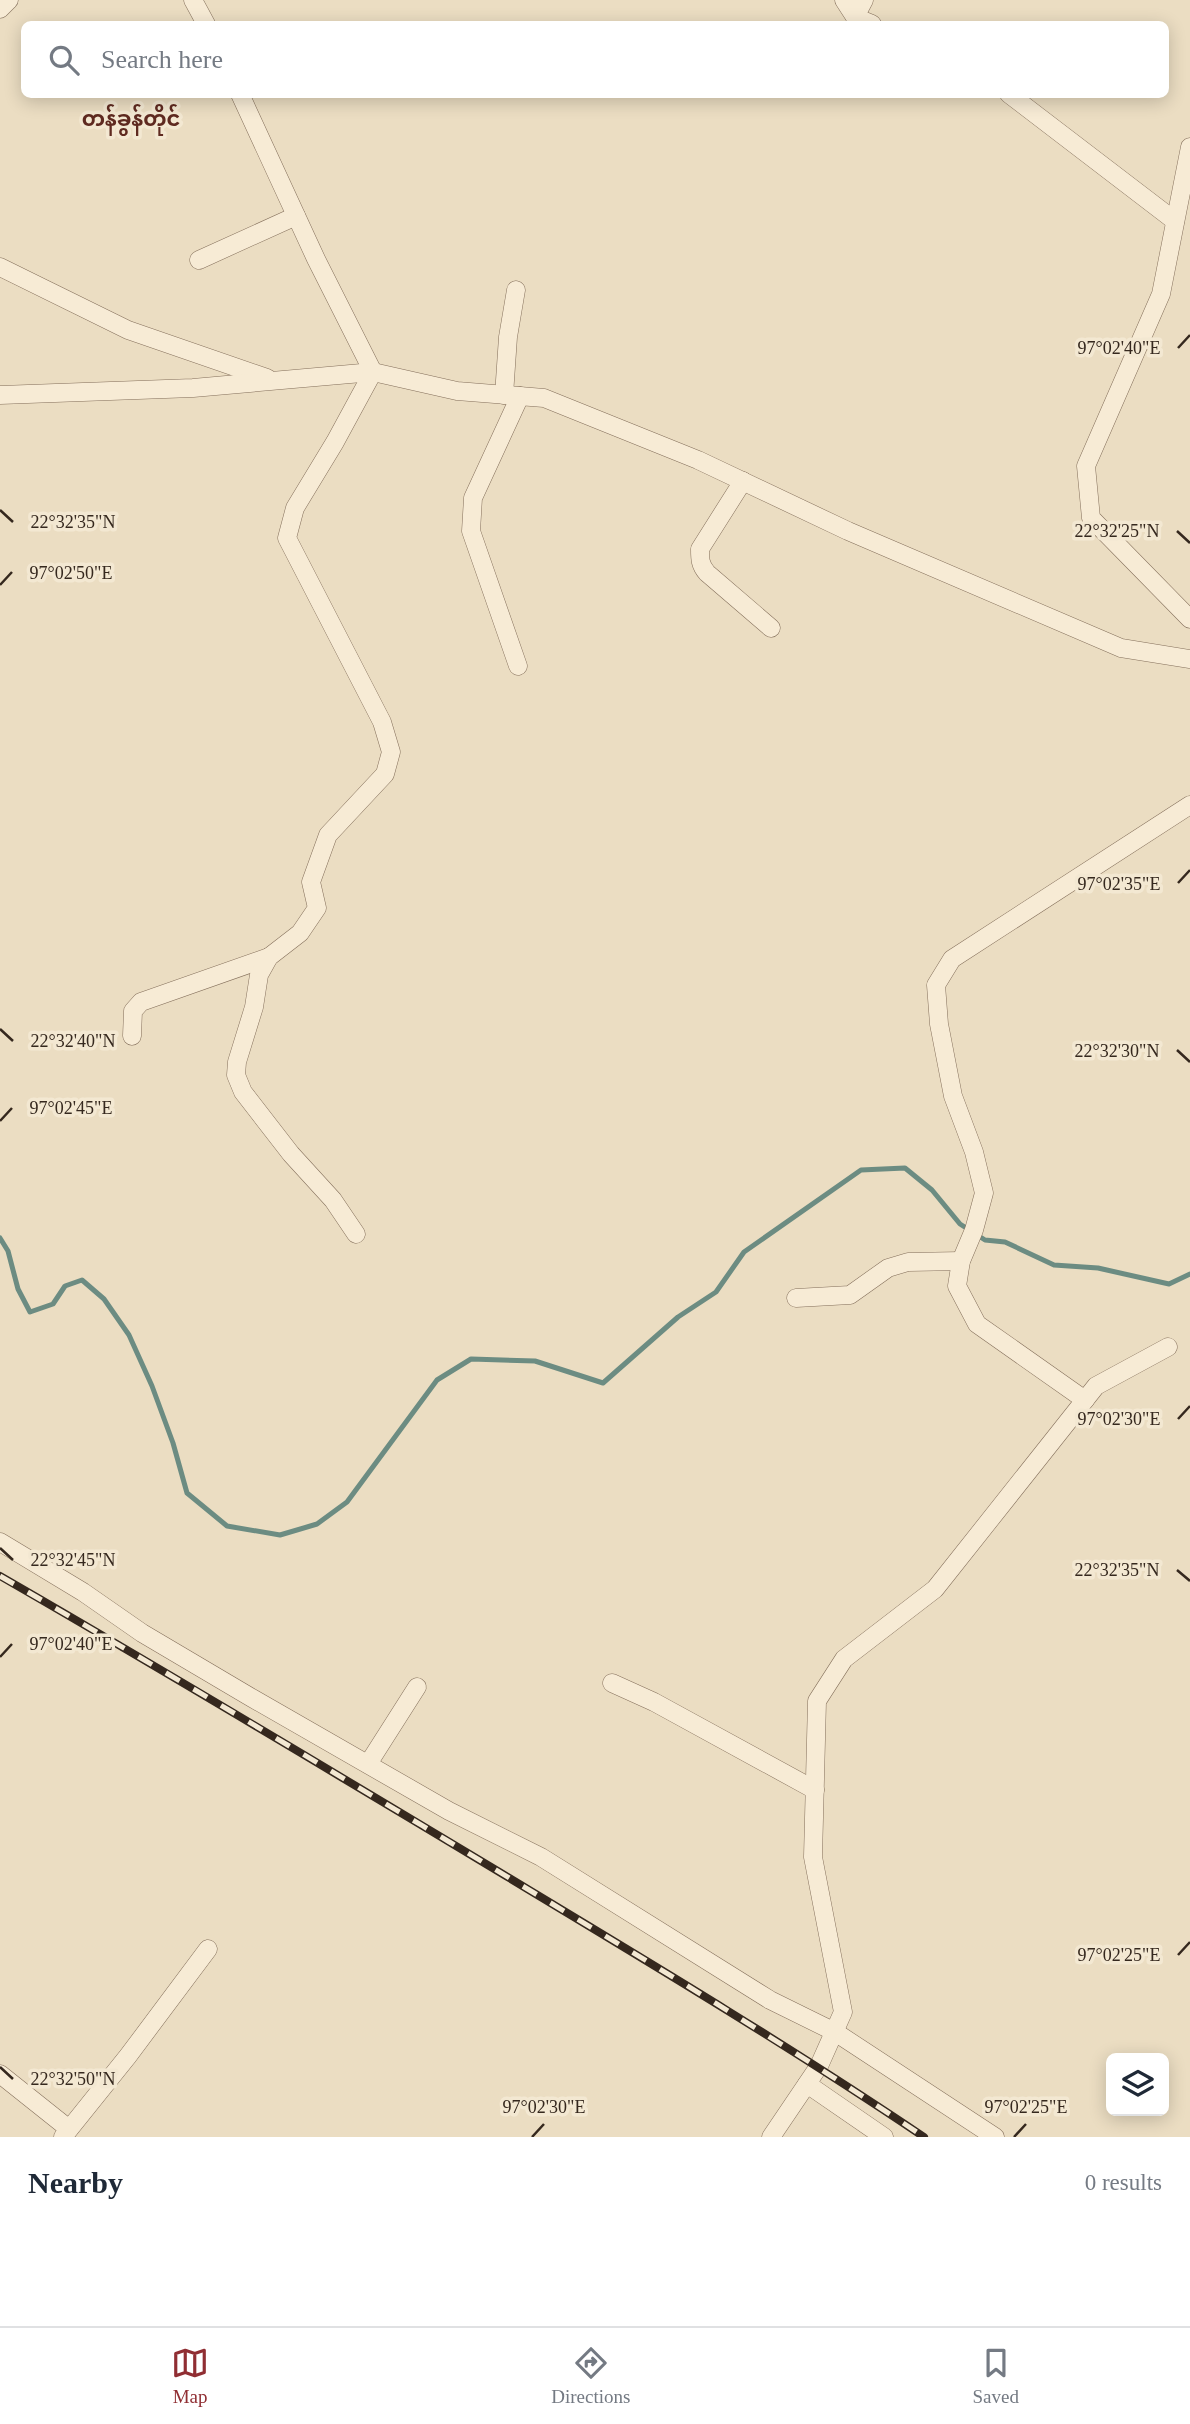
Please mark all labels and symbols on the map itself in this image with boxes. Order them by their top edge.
district label: တန်ခွန်တိုင် [82,103,180,136]
text: 97°02'40"E [1078,338,1160,358]
text: 22°32'35"N [31,512,115,532]
text: 22°32'25"N [1075,521,1159,541]
text: 97°02'50"E [30,563,112,583]
text: 97°02'35"E [1078,874,1160,894]
text: 22°32'40"N [31,1031,115,1051]
text: 22°32'30"N [1075,1041,1159,1061]
text: 97°02'45"E [30,1098,112,1118]
text: 97°02'30"E [1078,1409,1160,1429]
text: 22°32'45"N [31,1550,115,1570]
text: 22°32'35"N [1075,1560,1159,1580]
text: 97°02'40"E [30,1634,112,1654]
text: 97°02'25"E [1078,1945,1160,1965]
text: 22°32'50"N [31,2069,115,2089]
text: 97°02'30"E [503,2097,585,2117]
text: 97°02'25"E [985,2097,1067,2117]

